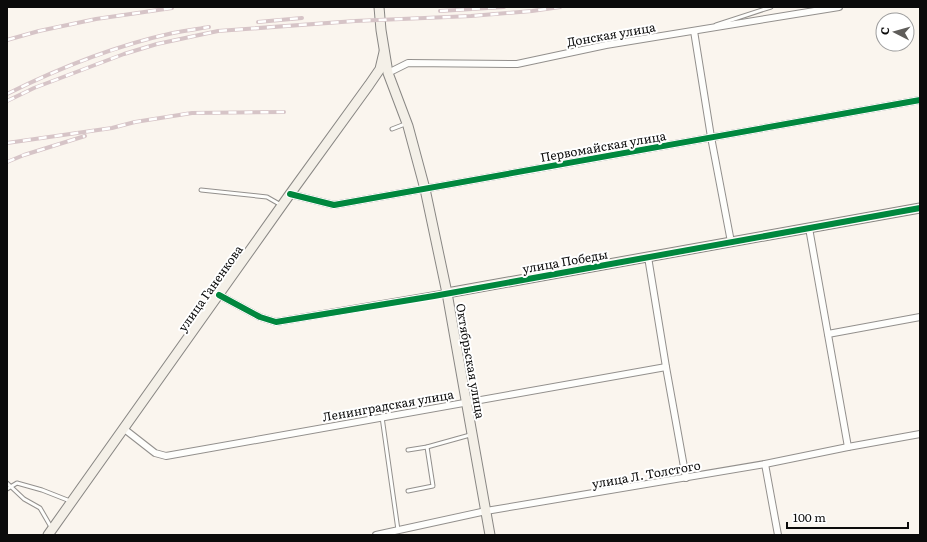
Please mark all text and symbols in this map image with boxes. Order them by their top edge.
north arrow [875,12,915,52]
street label: Донская улица [565,17,657,51]
text: С [876,26,892,36]
street label: Первомайская улица [539,126,668,166]
street label: улица Ганенкова [173,241,247,335]
street label: улица Победы [521,245,609,277]
street label: Октябрьская улица [452,302,490,421]
street label: Ленинградская улица [321,384,456,425]
street label: улица Л. Толстого [590,456,702,492]
scale bar [787,504,908,530]
text: 100 m [793,508,826,526]

